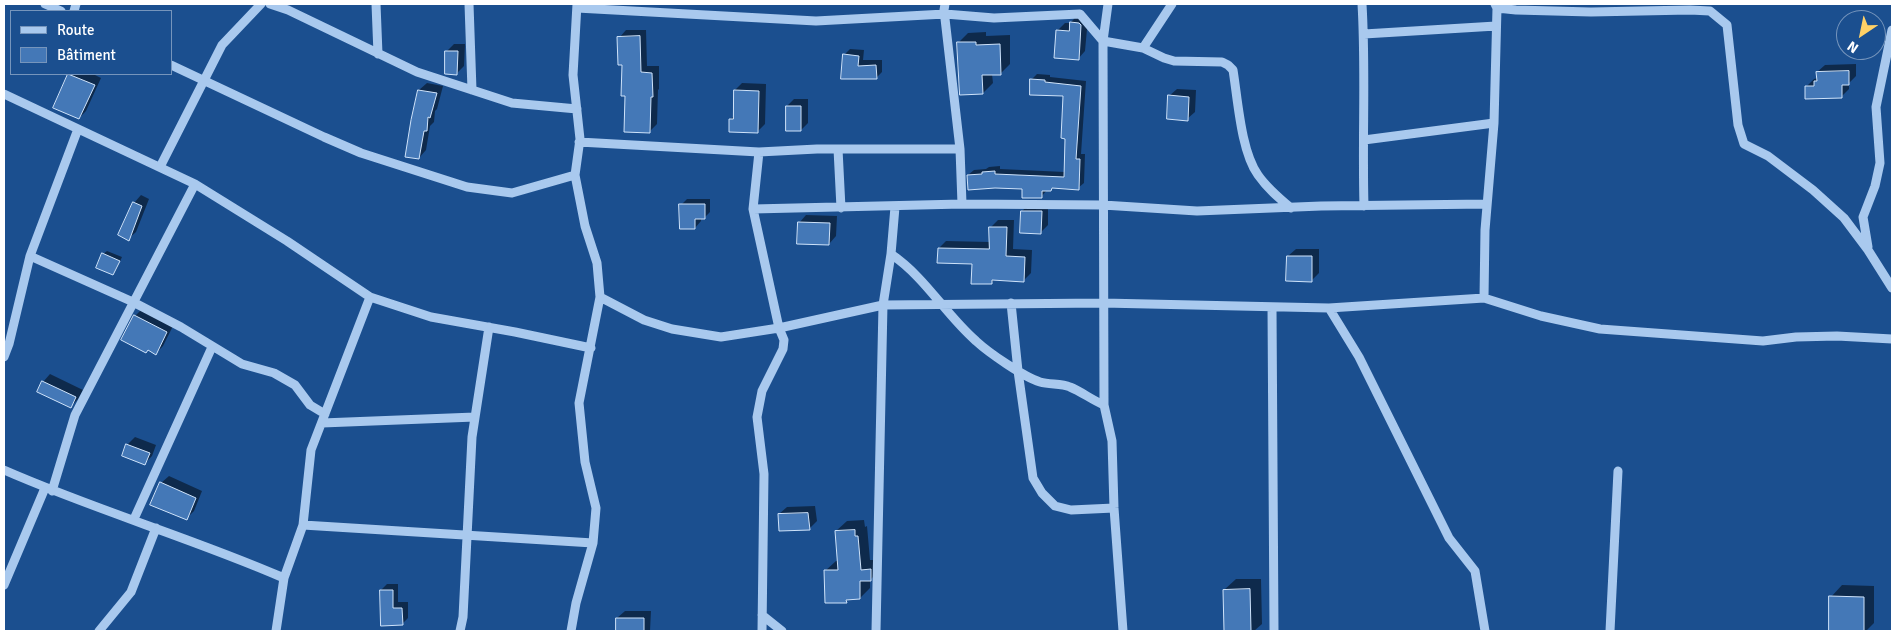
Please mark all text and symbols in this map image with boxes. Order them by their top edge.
legend [10,10,172,75]
north arrow [1836,10,1886,60]
text: Route [57,21,94,39]
text: N [1844,37,1862,57]
text: Bâtiment [57,46,116,64]

